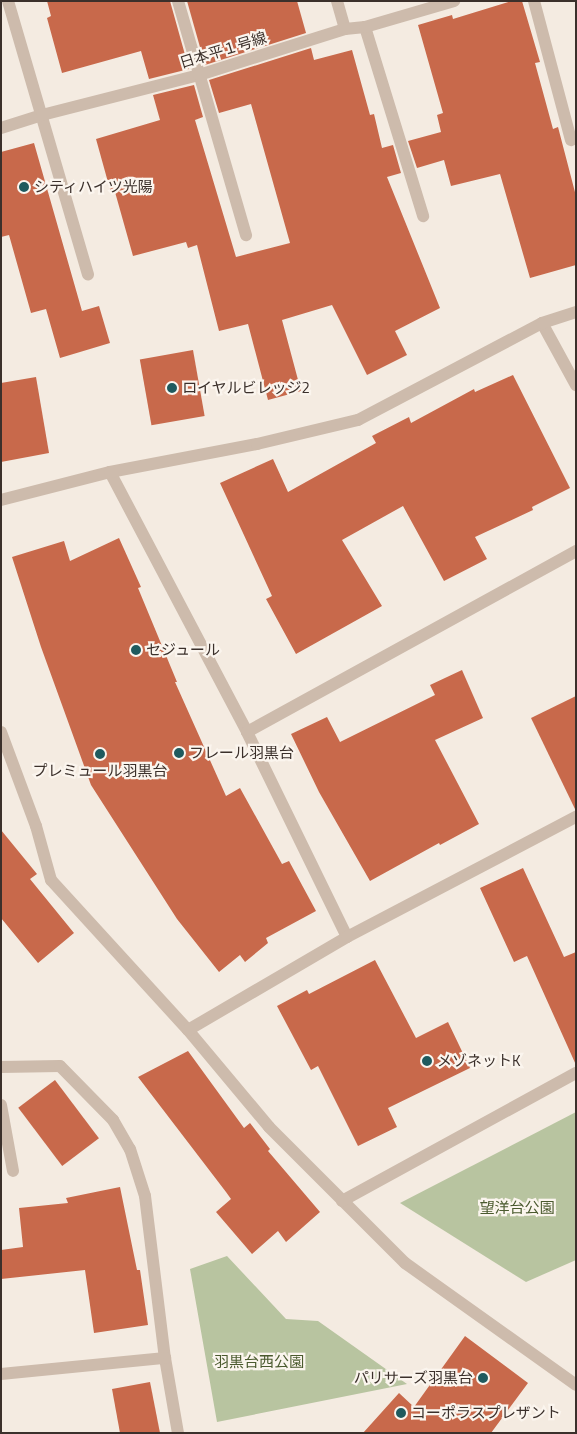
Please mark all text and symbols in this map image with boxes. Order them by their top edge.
street label: 日本平１号線 [177,28,269,72]
place label: シティハイツ光陽 [34,178,154,196]
marker: シティハイツ光陽 [18,181,30,193]
place label: ロイヤルビレッジ2 [182,379,310,397]
marker: ロイヤルビレッジ2 [166,382,178,394]
place label: セジュール [146,641,221,659]
marker: セジュール [130,644,142,656]
place label: フレール羽黒台 [189,744,294,762]
marker: フレール羽黒台 [173,747,185,759]
marker: プレミュール羽黒台 [94,748,106,760]
place label: プレミュール羽黒台 [33,762,167,780]
place label: メゾネットK [437,1052,521,1070]
marker: メゾネットK [421,1055,433,1067]
park label: 望洋台公園 [480,1199,554,1217]
park label: 羽黒台西公園 [214,1353,304,1371]
place label: パリサーズ羽黒台 [353,1369,473,1387]
marker: パリサーズ羽黒台 [477,1372,489,1384]
place label: コーポラスプレザント [411,1404,561,1422]
marker: コーポラスプレザント [395,1407,407,1419]

